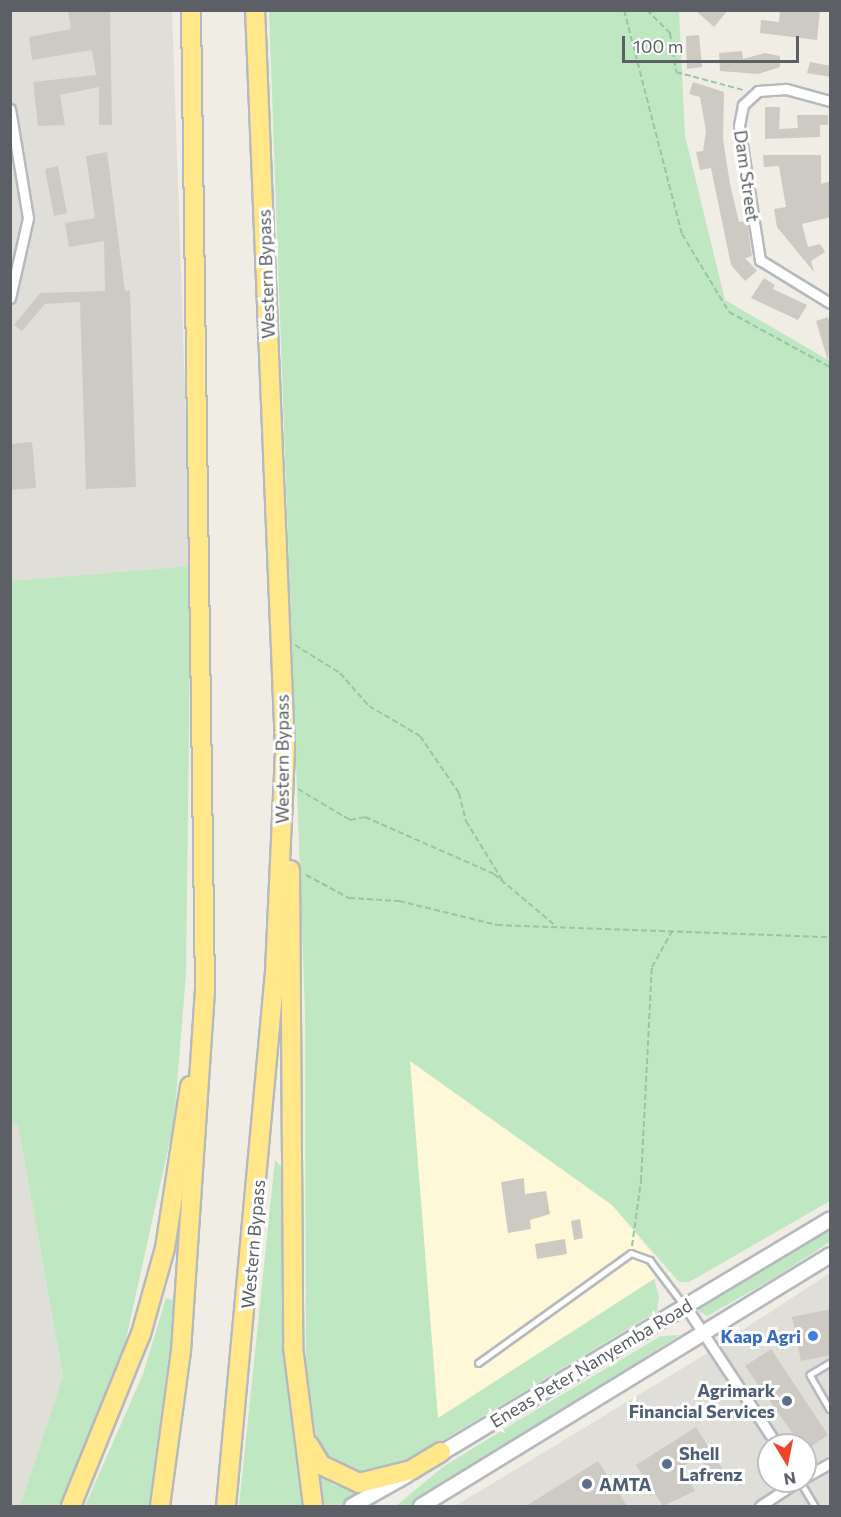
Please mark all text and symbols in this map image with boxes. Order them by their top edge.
scale bar [625,24,802,62]
text: 100 m [633,35,683,57]
street label: Dam Street [730,129,764,223]
street label: Western Bypass [253,209,279,339]
street label: Western Bypass [271,694,293,824]
street label: Western Bypass [237,1178,269,1310]
street label: Eneas Peter Nanyemba Road [486,1294,696,1432]
place label: Kaap Agri [721,1325,801,1347]
marker: Kaap Agri [806,1329,820,1343]
place label: Agrimark Financial Services [629,1380,775,1422]
marker: Agrimark Financial Services [780,1394,794,1408]
north arrow [757,1433,817,1493]
place label: Shell Lafrenz [679,1443,743,1486]
marker: Shell Lafrenz [660,1457,674,1471]
text: N [782,1469,797,1490]
place label: AMTA [599,1473,652,1495]
marker: AMTA [580,1477,594,1491]

